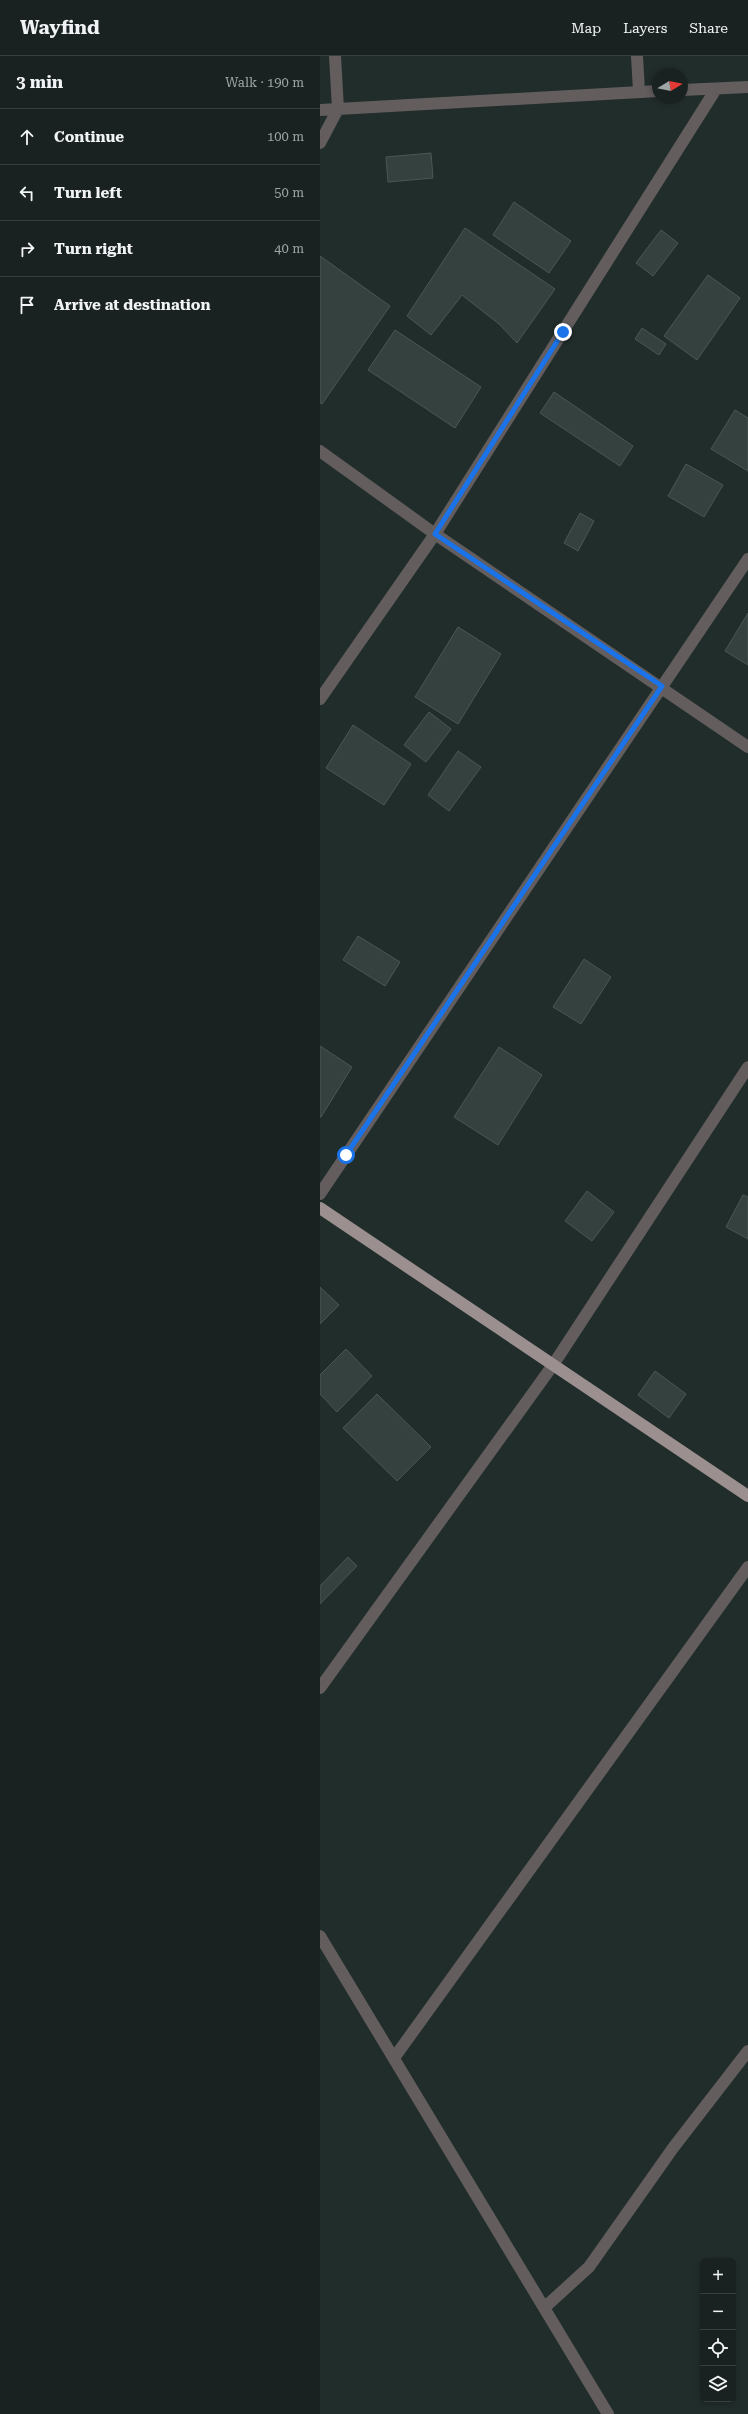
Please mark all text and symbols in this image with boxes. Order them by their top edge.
text: Wayfind [20,16,100,39]
text: Map [571,20,601,36]
text: Layers [623,20,667,36]
text: Share [689,20,728,36]
north arrow [652,68,688,104]
text: 3 min [16,72,63,92]
text: Walk · 190 m [225,75,304,90]
icon: ahead [16,126,38,148]
text: Continue [54,128,124,146]
text: 100 m [267,129,304,144]
icon: left [16,182,38,204]
text: Turn left [54,184,122,202]
text: 50 m [274,185,304,200]
icon: right [16,238,38,260]
text: Turn right [54,240,133,258]
text: 40 m [274,241,304,256]
icon: arrive [16,294,38,316]
text: Arrive at destination [54,296,210,314]
route end [554,323,572,341]
route start [337,1146,355,1164]
map controls [700,2258,736,2402]
button: + [700,2258,736,2294]
button: − [700,2294,736,2330]
button: locate [700,2330,736,2366]
button: layers [700,2366,736,2402]

